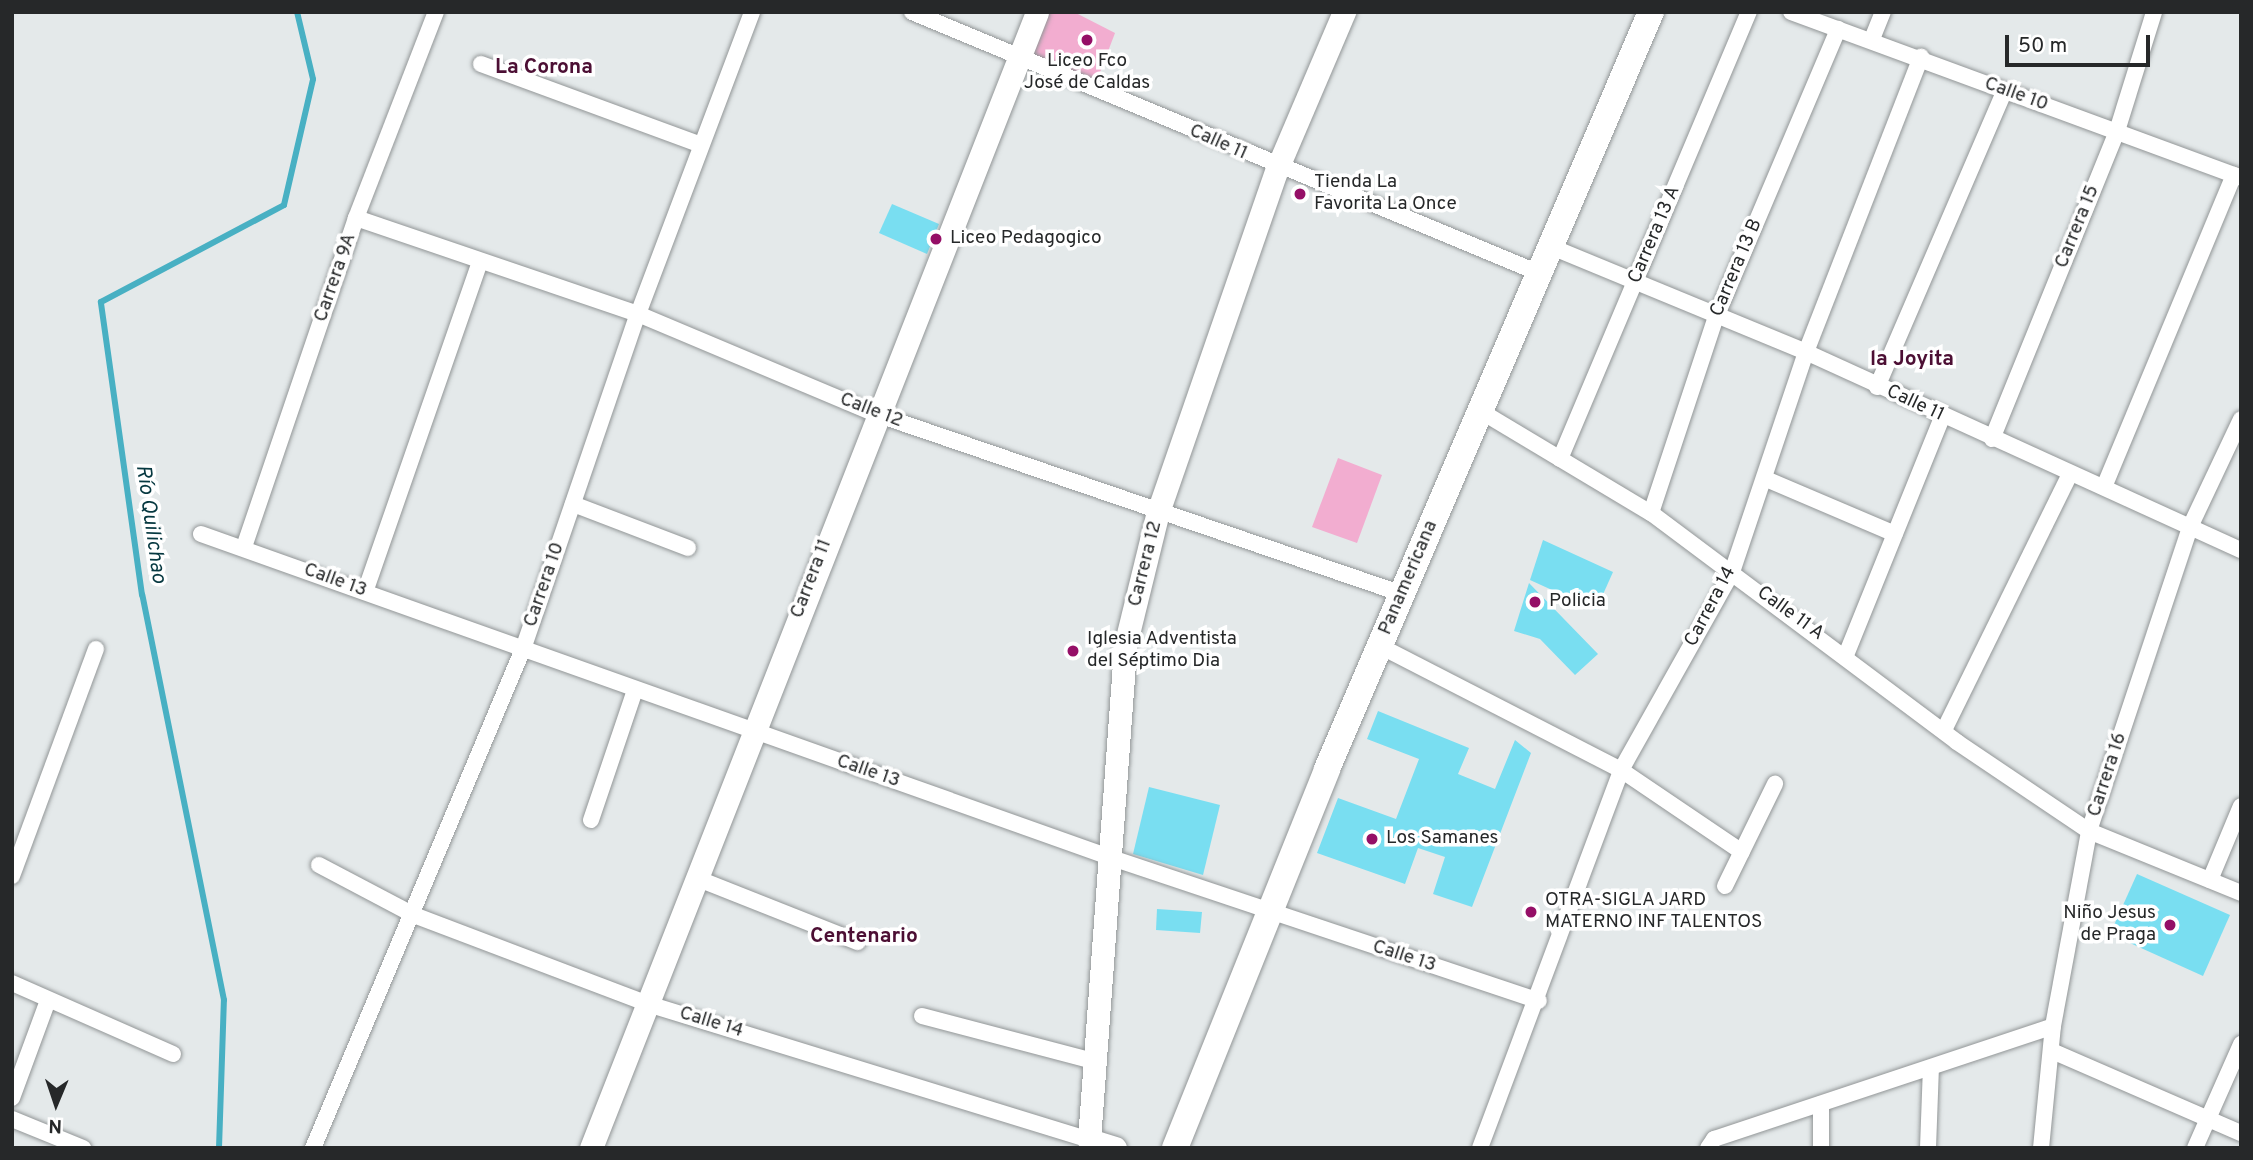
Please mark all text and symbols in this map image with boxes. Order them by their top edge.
scale bar [2008,21,2153,65]
marker: Liceo Fco José de Caldas [1079,32,1095,48]
text: 50 m [2018,33,2067,60]
place label: Liceo Fco José de Caldas [1024,51,1150,95]
district label: La Corona [495,55,593,81]
street label: Calle 10 [1981,73,2051,117]
street label: Calle 11 [1185,120,1251,166]
place label: Tienda La Favorita La Once [1314,172,1457,216]
street label: Carrera 13 A [1624,182,1686,288]
street label: Carrera 15 [2051,182,2105,272]
marker: Tienda La Favorita La Once [1292,186,1308,202]
street label: Carrera 13 B [1706,216,1768,320]
place label: Liceo Pedagogico [950,228,1102,250]
street label: Carrera 9A [310,231,362,325]
marker: Liceo Pedagogico [928,231,944,247]
district label: la Joyita [1870,347,1954,373]
street label: Calle 11 [1882,381,1948,427]
street label: Calle 12 [836,389,906,433]
water label: Río Quilichao [129,463,171,585]
street label: Panamericana [1375,517,1443,639]
street label: Carrera 12 [1124,519,1168,609]
street label: Carrera 11 [787,536,837,622]
street label: Carrera 10 [520,540,570,630]
street label: Calle 13 [300,559,370,603]
street label: Carrera 14 [1680,563,1742,651]
street label: Calle 11 A [1752,582,1828,646]
place label: Policia [1549,591,1606,613]
marker: Policia [1527,594,1543,610]
place label: Iglesia Adventista del Séptimo Dia [1087,629,1237,673]
marker: Iglesia Adventista del Séptimo Dia [1065,643,1081,659]
street label: Carrera 16 [2084,730,2132,820]
street label: Calle 13 [833,751,903,793]
place label: Los Samanes [1386,828,1498,850]
marker: Los Samanes [1364,831,1380,847]
place label: OTRA-SIGLA JARD MATERNO INF TALENTOS [1545,890,1763,934]
place label: Niño Jesus de Praga [2063,903,2156,947]
marker: OTRA-SIGLA JARD MATERNO INF TALENTOS [1523,904,1539,920]
marker: Niño Jesus de Praga [2162,917,2178,933]
district label: Centenario [810,924,918,950]
street label: Calle 13 [1369,936,1439,978]
street label: Calle 14 [676,1003,746,1043]
north arrow [21,1069,91,1139]
text: N [48,1113,63,1137]

